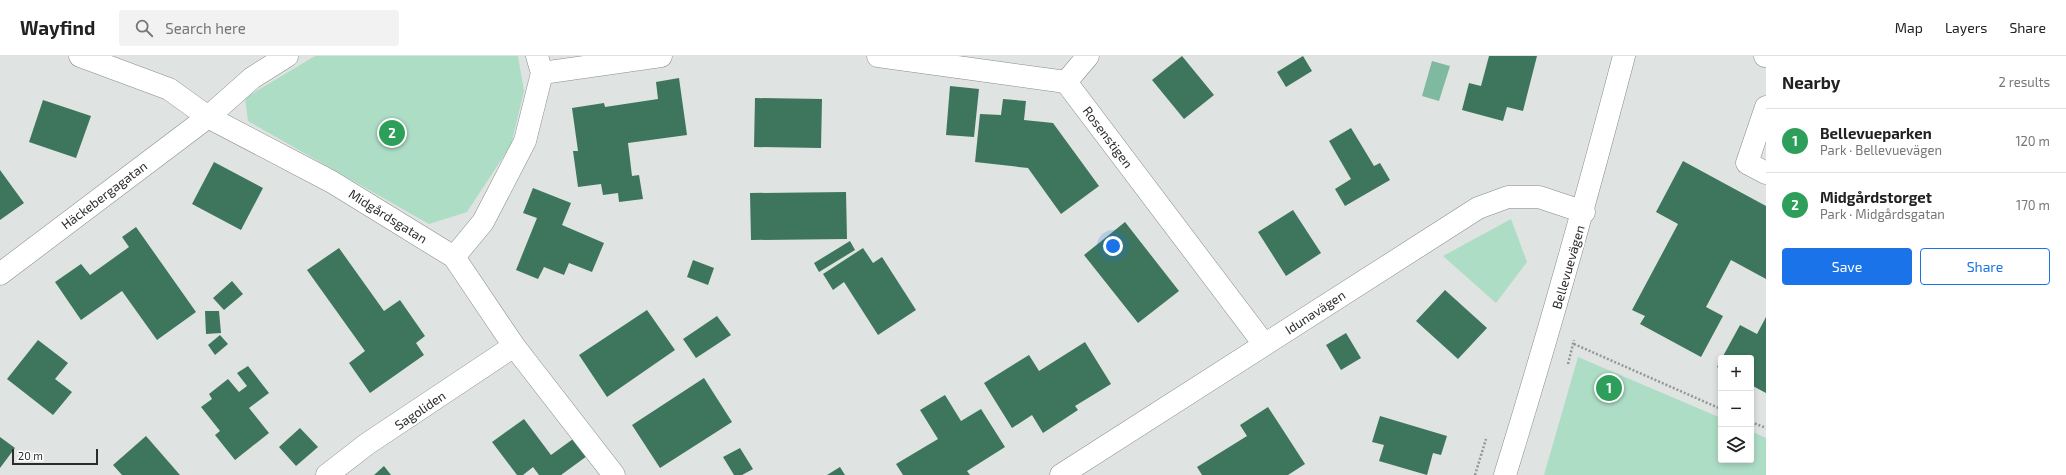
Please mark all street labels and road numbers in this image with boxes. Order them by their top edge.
street label: Rosenstigen [1080,103,1136,171]
street label: Häckebergagatan [58,157,150,233]
street label: Midgårdsgatan [346,185,430,247]
street label: Bellevuevägen [1548,223,1588,311]
street label: Idunavägen [1282,287,1348,337]
street label: Sagoliden [391,387,449,433]

